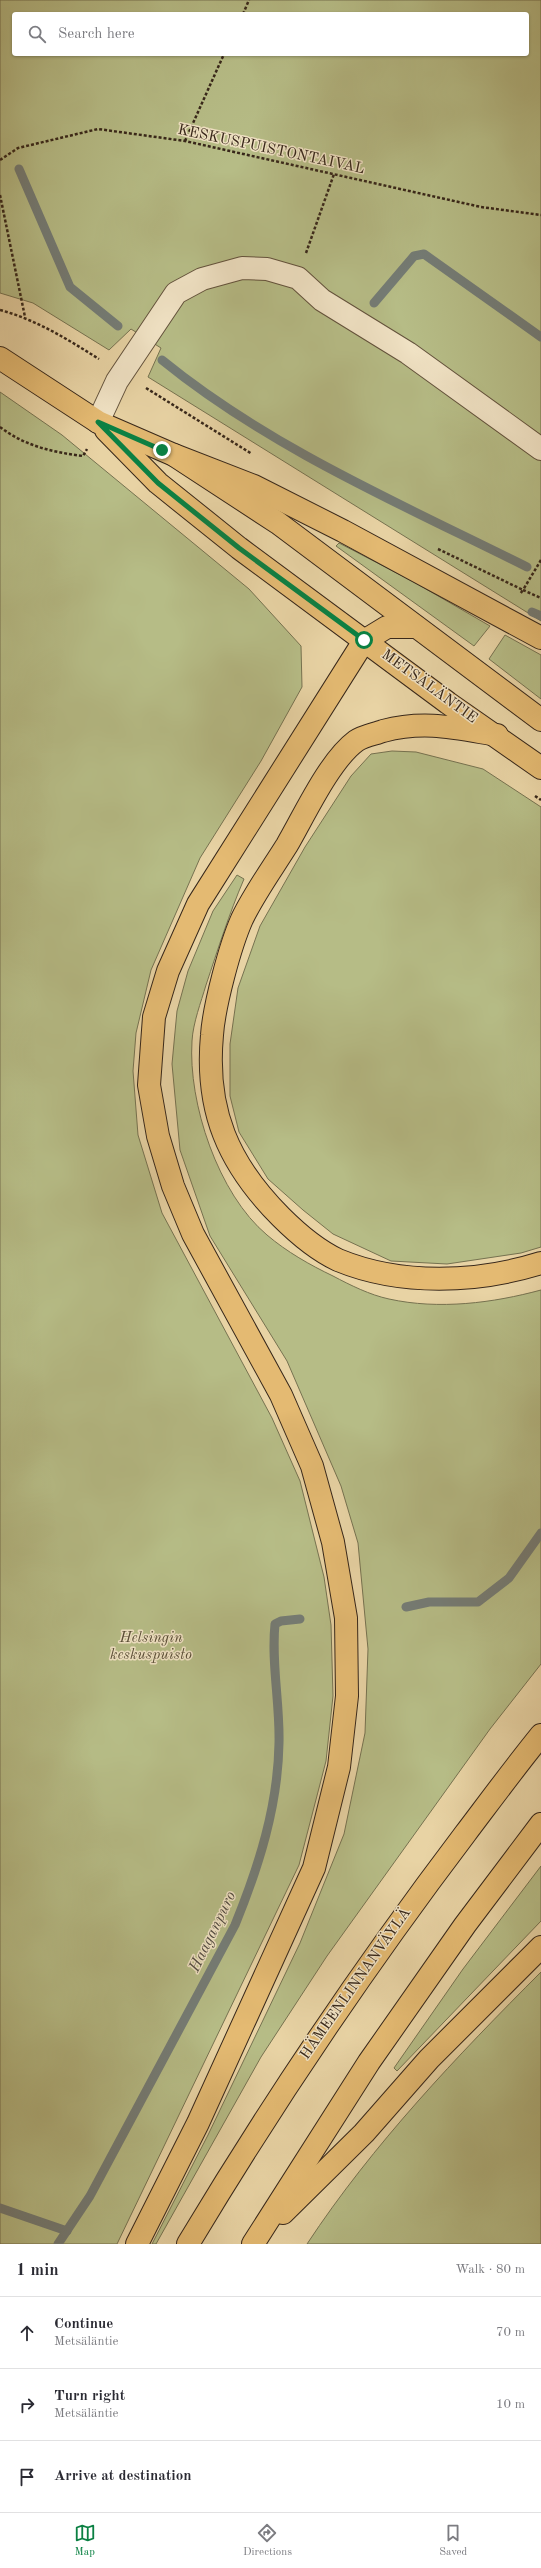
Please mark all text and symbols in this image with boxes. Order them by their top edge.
search box [12,12,529,56]
icon: search [26,23,48,45]
text: Search here [58,27,135,42]
street label: KESKUSPUISTONTAIVAL [176,123,366,177]
route end [153,441,171,459]
route start [355,631,373,649]
street label: METSÄLÄNTIE [378,645,481,727]
park label: Helsingin keskuspuisto [110,1631,192,1663]
water label: Haaganpuro [186,1889,239,1976]
street label: HÄMEENLINNANVÄYLÄ [295,1903,414,2063]
text: 1 min [16,2262,59,2279]
text: Walk · 80 m [456,2263,525,2276]
text: Continue [54,2317,113,2332]
icon: ahead [16,2322,38,2344]
text: 70 m [496,2326,525,2339]
text: Metsäläntie [54,2335,118,2348]
text: Turn right [54,2389,125,2404]
icon: right [16,2394,38,2416]
text: 10 m [496,2398,525,2411]
text: Metsäläntie [54,2407,118,2420]
icon: arrive [16,2466,38,2488]
text: Arrive at destination [54,2469,192,2484]
tab: Map [74,2522,96,2560]
tab: Directions [243,2522,292,2560]
tab: Saved [439,2522,467,2560]

